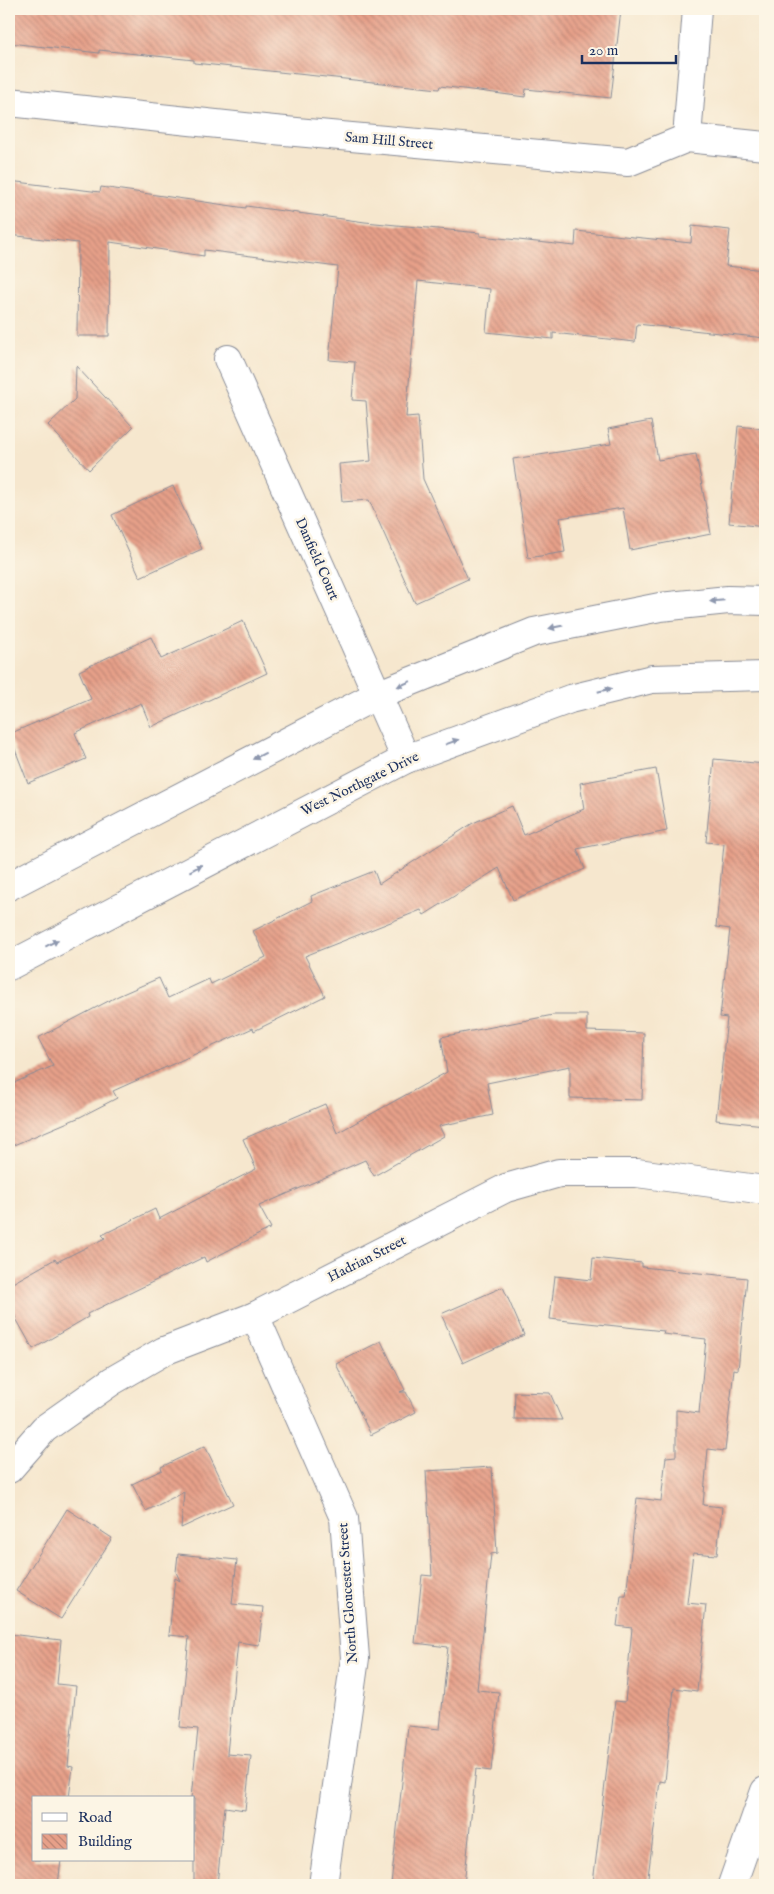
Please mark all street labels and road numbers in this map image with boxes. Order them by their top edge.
street label: Sam Hill Street [344,128,434,154]
street label: Danfield Court [291,515,343,603]
street label: West Northgate Drive [298,747,422,820]
street label: Hadrian Street [325,1231,409,1286]
street label: North Gloucester Street [334,1522,362,1664]

